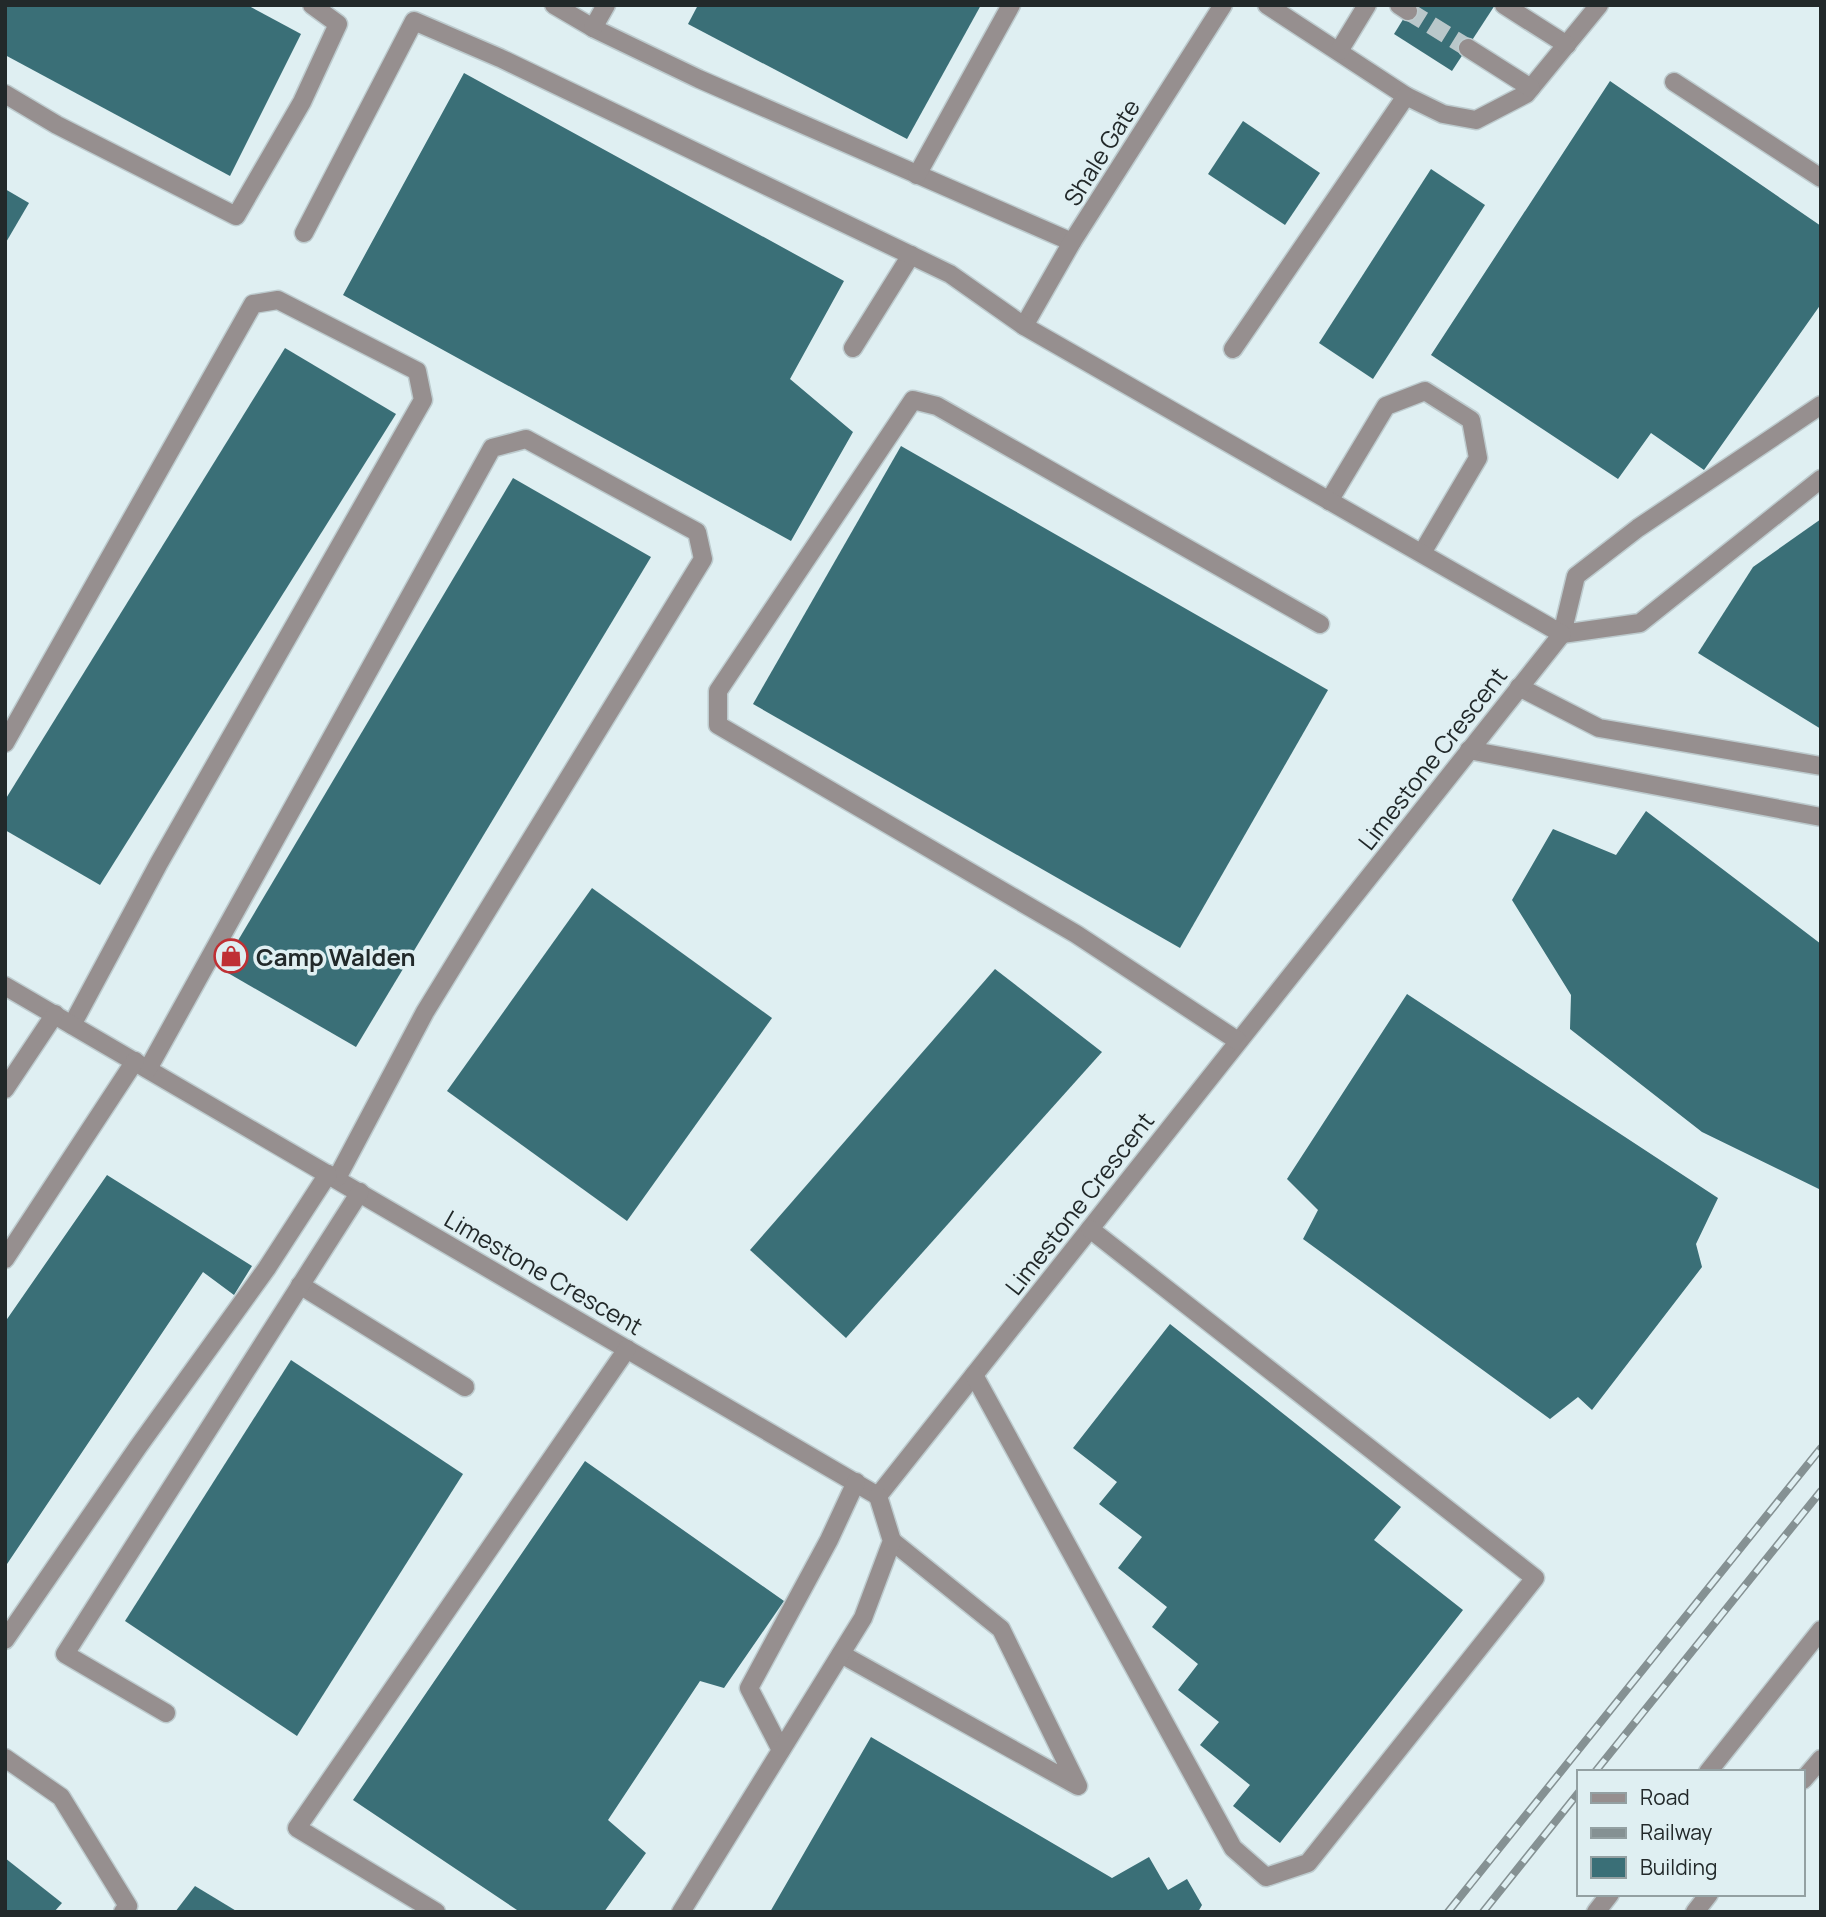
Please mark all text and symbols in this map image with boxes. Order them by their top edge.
street label: Shale Gate [1055,92,1147,212]
street label: Limestone Crescent [1350,660,1514,856]
shop icon: Camp Walden [212,937,250,975]
place label: Camp Walden [256,940,416,973]
street label: Limestone Crescent [997,1105,1161,1301]
street label: Limestone Crescent [439,1202,649,1342]
legend [1577,1770,1805,1896]
text: Road [1640,1783,1690,1811]
text: Railway [1640,1818,1712,1846]
text: Building [1640,1853,1717,1881]

